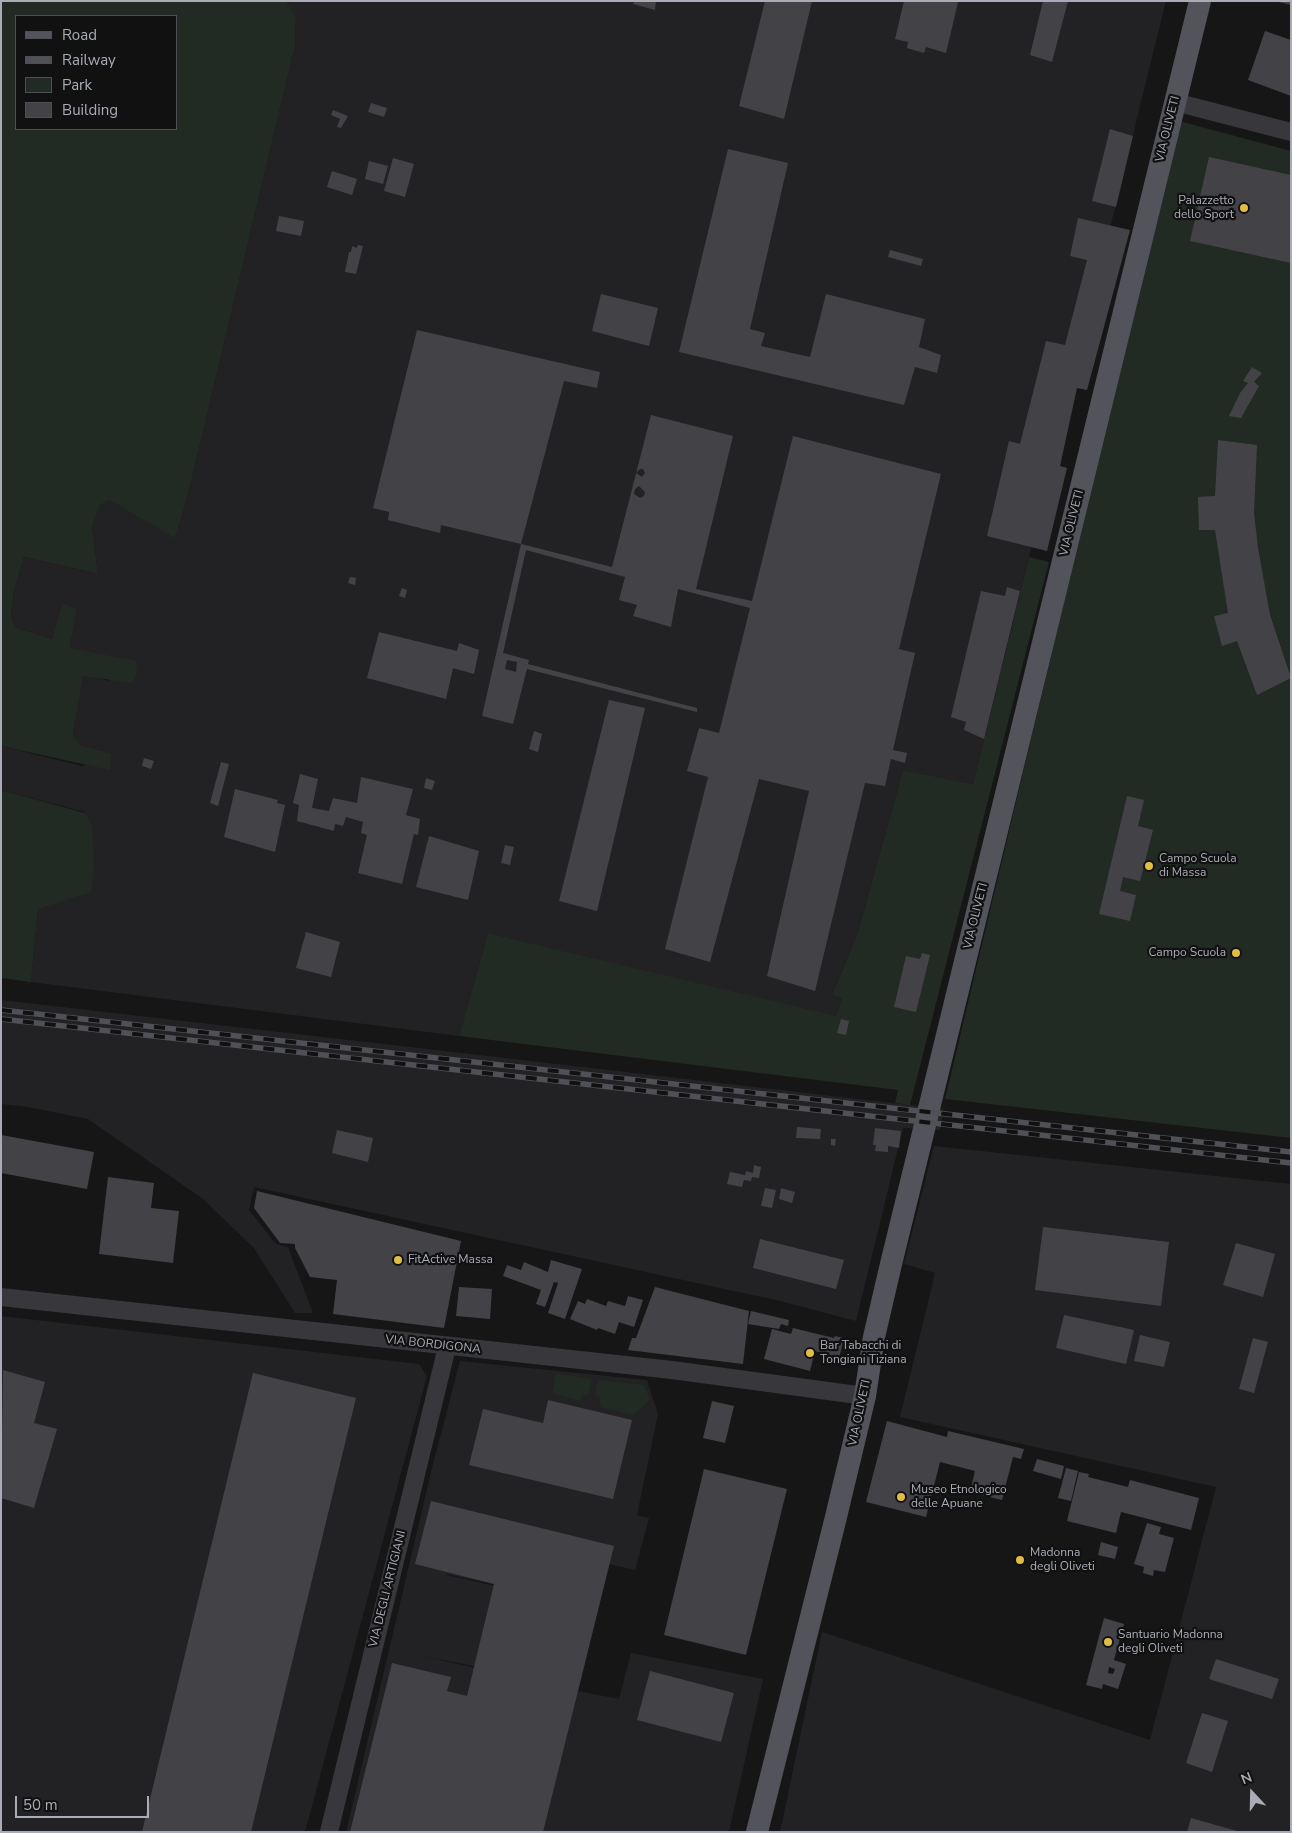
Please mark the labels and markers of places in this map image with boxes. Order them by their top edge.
place label: Palazzetto dello Sport [1174,194,1234,222]
marker: Palazzetto dello Sport [1238,202,1250,214]
place label: Campo Scuola di Massa [1159,852,1237,880]
marker: Campo Scuola di Massa [1143,860,1155,872]
place label: Campo Scuola [1148,946,1226,960]
marker: Campo Scuola [1230,947,1242,959]
place label: FitActive Massa [408,1253,493,1267]
marker: FitActive Massa [392,1254,404,1266]
place label: Bar Tabacchi di Tongiani Tiziana [820,1339,907,1367]
marker: Bar Tabacchi di Tongiani Tiziana [804,1347,816,1359]
place label: Museo Etnologico delle Apuane [911,1483,1007,1511]
marker: Museo Etnologico delle Apuane [895,1491,907,1503]
place label: Madonna degli Oliveti [1030,1546,1095,1574]
marker: Madonna degli Oliveti [1014,1554,1026,1566]
place label: Santuario Madonna degli Oliveti [1118,1628,1223,1656]
marker: Santuario Madonna degli Oliveti [1102,1636,1114,1648]

